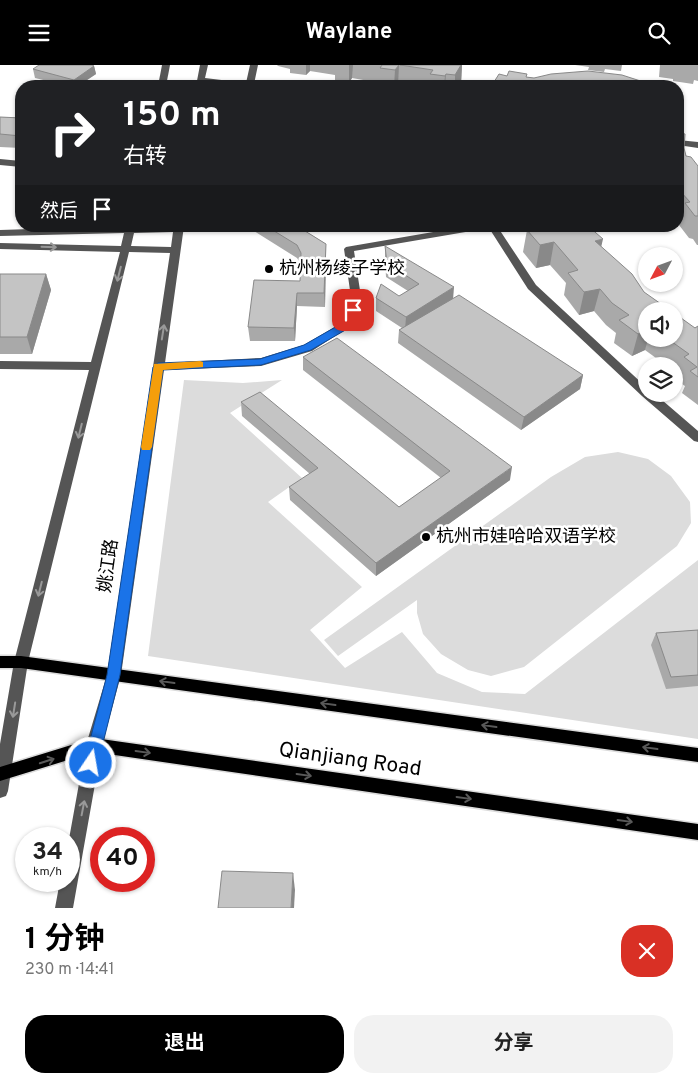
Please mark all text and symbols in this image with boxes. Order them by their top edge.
icon: menu [25,19,53,47]
text: Waylane [306,19,392,46]
icon: search [645,19,673,47]
text: 150 m [123,94,221,138]
icon: right [40,100,105,165]
text: 右转 [123,144,167,171]
icon: arrive [88,195,116,223]
text: 然后 [40,200,78,224]
one-way arrow [40,243,56,252]
north arrow [638,247,682,293]
map controls [638,247,683,402]
place label: 杭州杨绫子学校 [279,258,405,281]
marker: 杭州杨绫子学校 [263,263,275,275]
one-way arrow [114,265,123,281]
pin [332,289,374,331]
icon: arrive [339,296,367,324]
button: sound [638,302,683,347]
one-way arrow [159,324,169,340]
button: layers [638,357,683,402]
one-way arrow [74,423,84,439]
place label: 杭州市娃哈哈双语学校 [436,526,616,549]
marker: 杭州市娃哈哈双语学校 [420,531,432,543]
street label: 姚江路 [94,538,124,594]
one-way arrow [35,580,44,596]
one-way arrow [159,677,175,687]
one-way arrow [320,699,336,709]
one-way arrow [9,702,19,718]
one-way arrow [481,721,497,731]
position arrow [64,736,116,788]
street label: Qianjiang Road [277,737,423,783]
one-way arrow [642,743,658,753]
one-way arrow [134,748,150,758]
one-way arrow [38,756,54,765]
one-way arrow [295,771,311,781]
one-way arrow [456,793,472,803]
one-way arrow [78,801,88,817]
one-way arrow [617,816,633,826]
speed limit sign: 40 [90,827,155,892]
text: 34 [32,837,63,869]
text: km/h [33,864,62,880]
text: 1 分钟 [25,922,105,959]
button: close [621,925,673,977]
text: 230 m · 14:41 [25,960,114,980]
button: 退出 [25,1015,344,1073]
button: 分享 [354,1015,673,1073]

